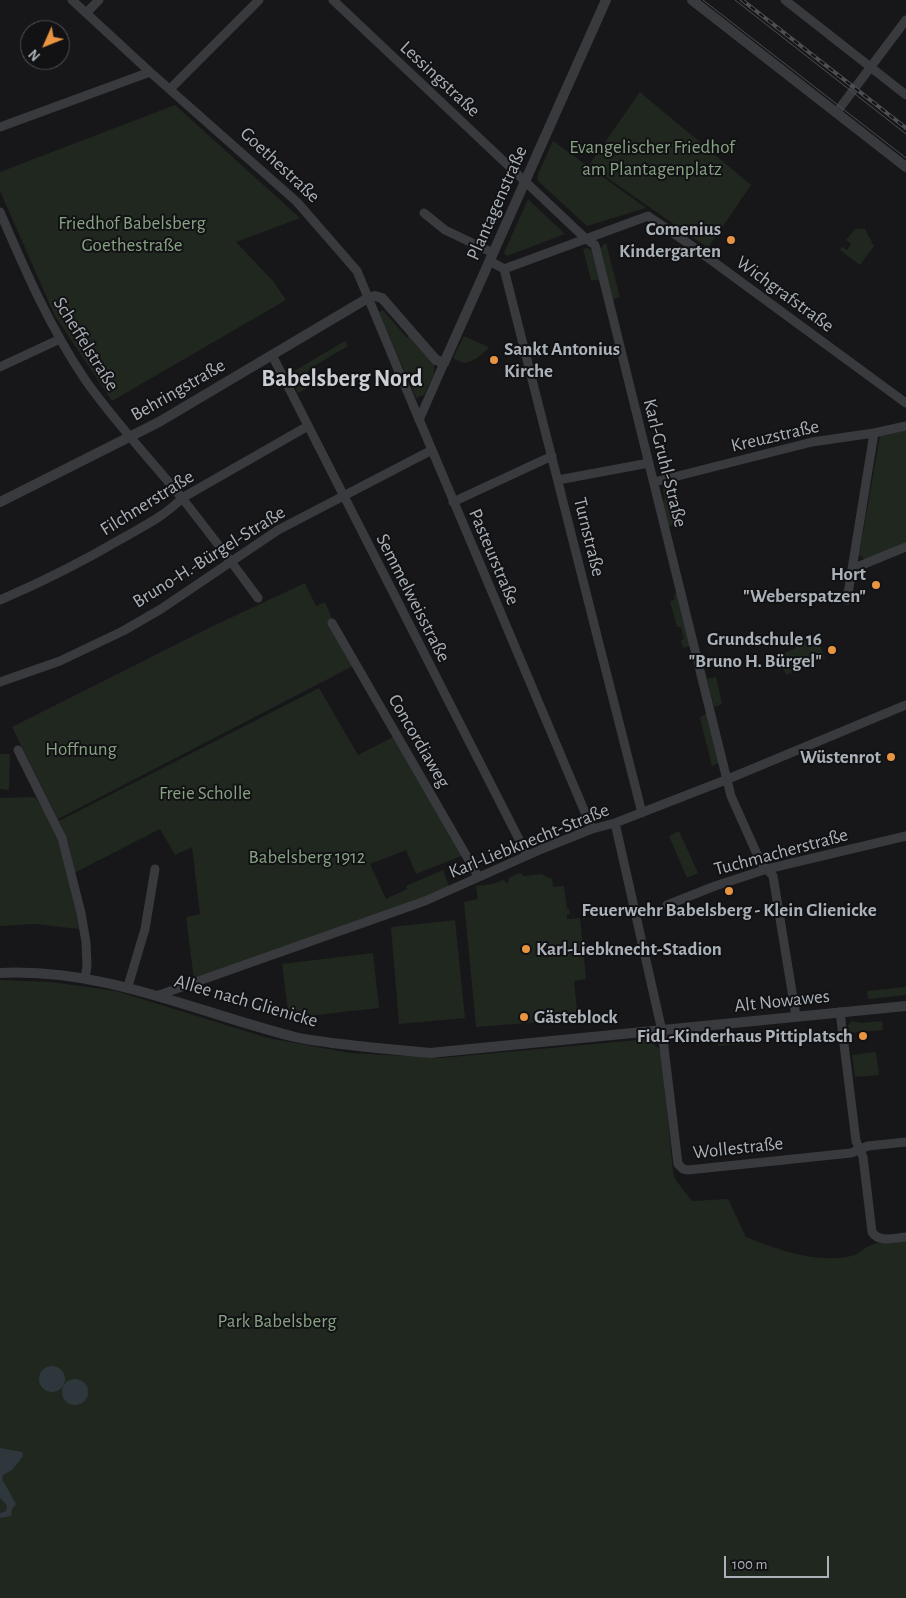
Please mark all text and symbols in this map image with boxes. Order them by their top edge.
north arrow [20,20,70,70]
street label: Lessingstraße [395,36,485,122]
text: N [27,46,43,63]
street label: Goethestraße [235,122,325,208]
park label: Evangelischer Friedhof am Plantagenplatz [569,136,735,180]
street label: Plantagenstraße [462,142,532,264]
park label: Friedhof Babelsberg Goethestraße [58,212,206,256]
place label: Comenius Kindergarten [619,218,721,262]
marker: Comenius Kindergarten [725,234,737,246]
street label: Wichgrafstraße [732,251,838,337]
street label: Scheffelstraße [48,293,124,395]
place label: Sankt Antonius Kirche [504,338,620,382]
street label: Behringstraße [127,354,229,426]
marker: Sankt Antonius Kirche [488,354,500,366]
district label: Babelsberg Nord [261,365,423,393]
street label: Karl-Gruhl-Straße [638,396,692,530]
street label: Kreuzstraße [729,415,821,457]
street label: Filchnerstraße [96,465,198,541]
street label: Turnstraße [568,495,610,579]
street label: Bruno-H.-Bürgel-Straße [129,501,289,613]
street label: Pasteurstraße [463,505,525,609]
street label: Semmelweisstraße [371,530,455,666]
place label: Hort "Weberspatzen" [743,563,866,607]
marker: Hort "Weberspatzen" [870,579,882,591]
place label: Grundschule 16 "Bruno H. Bürgel" [688,628,822,672]
marker: Grundschule 16 "Bruno H. Bürgel" [826,644,838,656]
street label: Concordiaweg [383,690,455,792]
park label: Hoffnung [45,738,117,760]
place label: Wüstenrot [800,746,881,768]
marker: Wüstenrot [885,751,897,763]
park label: Freie Scholle [159,782,251,804]
street label: Karl-Liebknecht-Straße [445,798,613,884]
street label: Tuchmacherstraße [712,823,850,881]
park label: Babelsberg 1912 [249,846,365,868]
marker: Feuerwehr Babelsberg - Klein Glienicke [723,885,735,897]
place label: Feuerwehr Babelsberg - Klein Glienicke [581,899,877,921]
place label: Karl-Liebknecht-Stadion [536,938,722,960]
marker: Karl-Liebknecht-Stadion [520,943,532,955]
street label: Allee nach Glienicke [172,970,320,1032]
street label: Alt Nowawes [733,985,831,1017]
place label: Gästeblock [534,1006,618,1028]
marker: Gästeblock [518,1011,530,1023]
place label: FidL-Kinderhaus Pittiplatsch [637,1025,853,1047]
marker: FidL-Kinderhaus Pittiplatsch [857,1030,869,1042]
street label: Wollestraße [692,1132,784,1164]
park label: Park Babelsberg [217,1310,337,1332]
scale bar [726,1546,831,1578]
text: 100 m [732,1557,767,1572]

